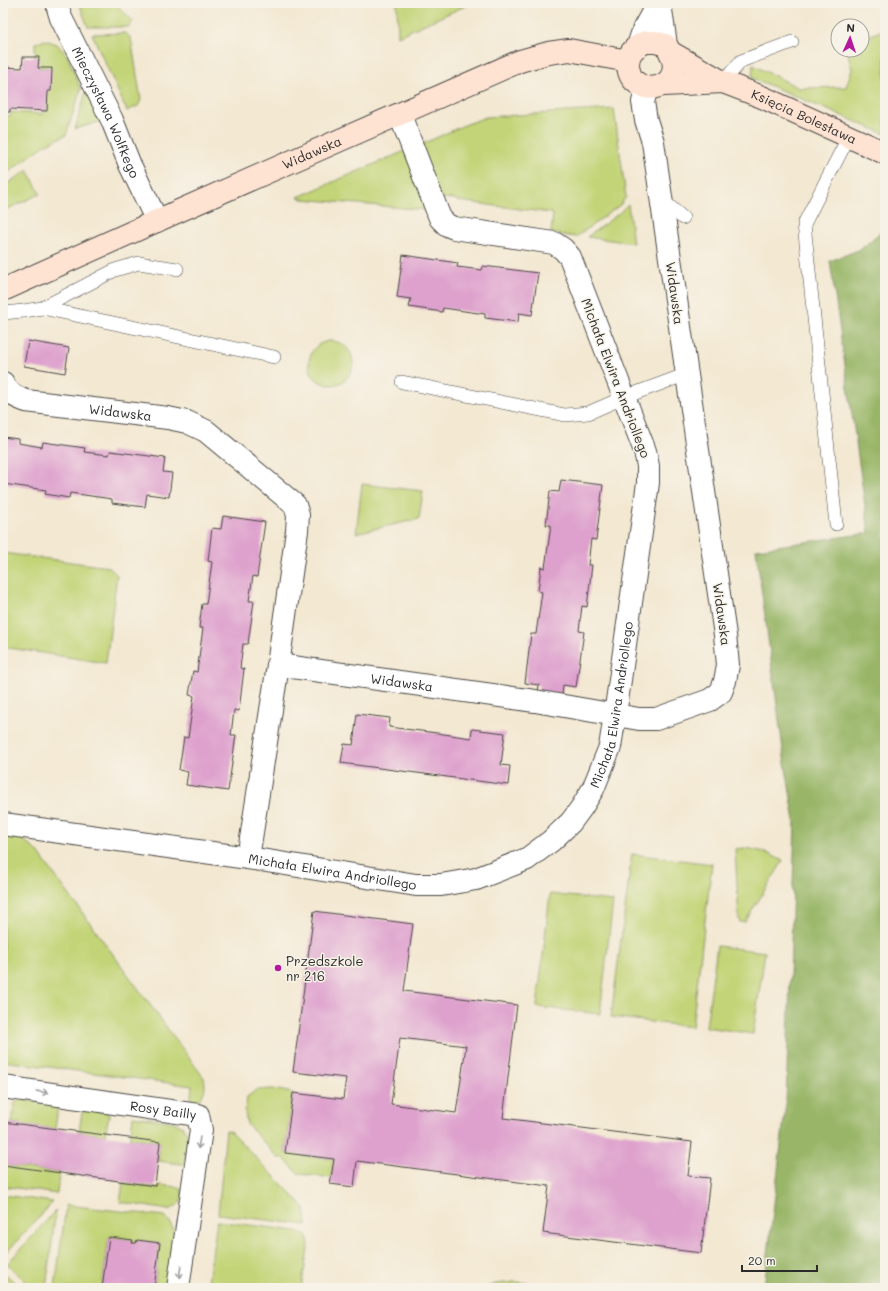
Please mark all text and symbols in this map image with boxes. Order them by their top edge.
north arrow [830,18,870,58]
text: N [846,20,855,35]
street label: Mieczysława Wolfkego [69,44,144,181]
street label: Księcia Bolesława [749,85,860,147]
street label: Widawska [279,132,344,173]
street label: Widawska [663,260,688,325]
street label: Michała Elwira Andriollego [578,296,655,460]
street label: Widawska [88,400,153,424]
street label: Widawska [710,581,735,646]
street label: Michała Elwira Andriollego [585,620,636,790]
street label: Widawska [369,669,434,695]
street label: Michała Elwira Andriollego [247,849,418,893]
place label: Przedszkole nr 216 [286,952,363,984]
marker: Przedszkole nr 216 [273,963,283,973]
one-way arrow [35,1088,48,1096]
street label: Rosy Bailly [129,1096,198,1123]
one-way arrow [195,1136,203,1149]
scale bar [742,1247,817,1273]
text: 20 m [748,1252,776,1268]
one-way arrow [176,1265,184,1278]

